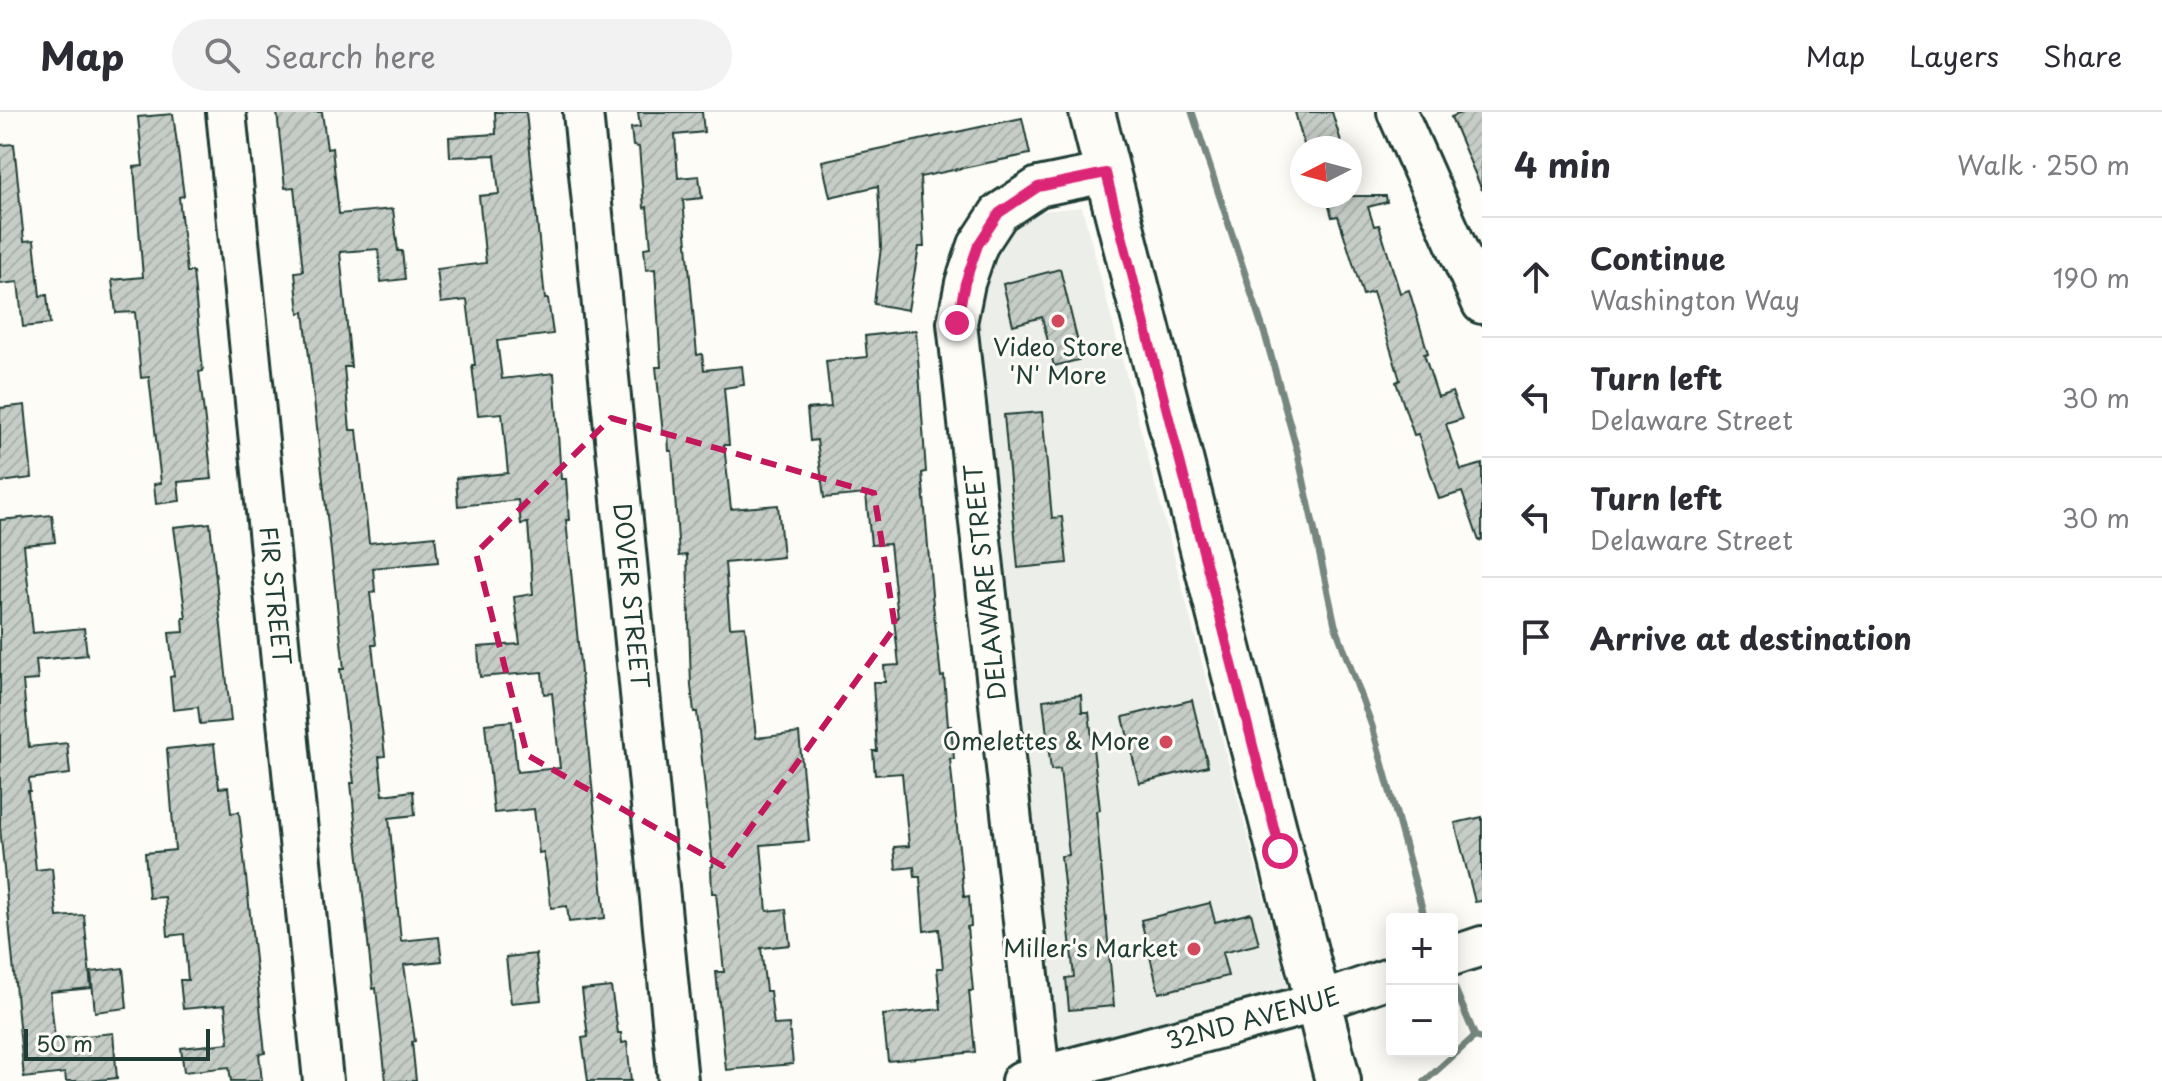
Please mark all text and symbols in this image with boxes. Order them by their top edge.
search box [172,19,732,91]
text: Map [40,27,124,84]
icon: search [200,33,244,77]
text: Search here [264,33,436,78]
text: Map [1805,34,1865,77]
text: Layers [1909,34,1999,77]
text: Share [2043,34,2122,77]
north arrow [1290,136,1362,208]
text: 4 min [1514,138,1611,190]
text: Walk · 250 m [1957,145,2130,184]
text: Continue [1590,235,1725,280]
icon: ahead [1514,255,1558,299]
text: 190 m [2053,258,2130,297]
text: Washington Way [1590,280,1800,319]
route end [939,305,975,341]
marker: Video Store 'N' More [1049,312,1067,330]
place label: Video Store 'N' More [993,328,1123,392]
text: Turn left [1590,355,1722,400]
icon: left [1514,375,1558,419]
text: 30 m [2062,378,2130,417]
text: Delaware Street [1590,400,1793,439]
street label: DELAWARE STREET [954,462,1014,702]
text: Turn left [1590,475,1722,520]
icon: left [1514,495,1558,539]
text: 30 m [2062,498,2130,537]
street label: DOVER STREET [605,501,659,690]
text: Delaware Street [1590,520,1793,559]
street label: FIR STREET [252,524,301,667]
icon: arrive [1514,615,1558,659]
text: Arrive at destination [1590,615,1912,660]
place label: Omelettes & More [942,722,1150,758]
marker: Omelettes & More [1157,733,1175,751]
route start [1262,833,1298,869]
map controls [1386,913,1458,1057]
button: + [1386,913,1458,985]
place label: Miller's Market [1003,929,1178,965]
marker: Miller's Market [1185,940,1203,958]
street label: 32ND AVENUE [1162,976,1344,1058]
button: − [1386,985,1458,1057]
scale bar [24,1025,210,1061]
text: 50 m [36,1026,93,1059]

